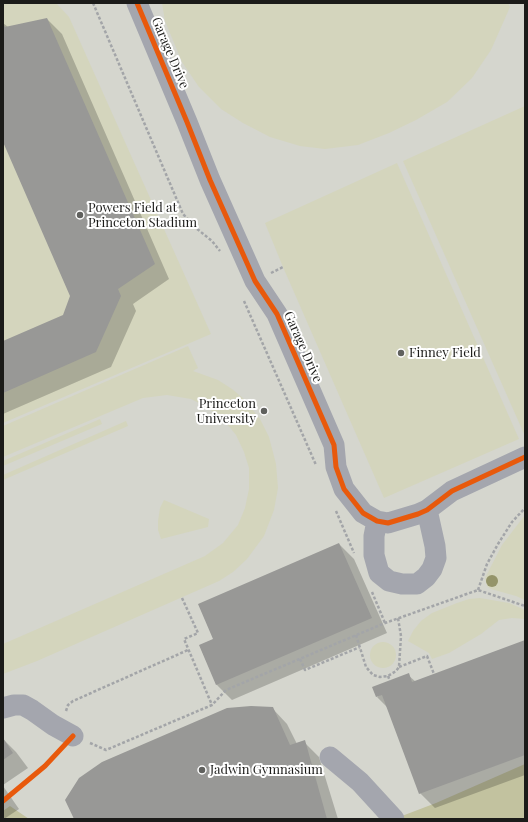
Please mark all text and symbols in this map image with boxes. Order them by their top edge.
street label: Garage Drive [148,15,192,91]
place label: Powers Field at Princeton Stadium [88,200,197,231]
marker: Powers Field at Princeton Stadium [75,210,85,220]
street label: Garage Drive [280,309,326,385]
place label: Finney Field [409,345,481,361]
marker: Finney Field [396,348,406,358]
place label: Princeton University [196,396,256,427]
marker: Princeton University [259,406,269,416]
place label: Jadwin Gymnasium [210,762,323,778]
marker: Jadwin Gymnasium [197,765,207,775]

